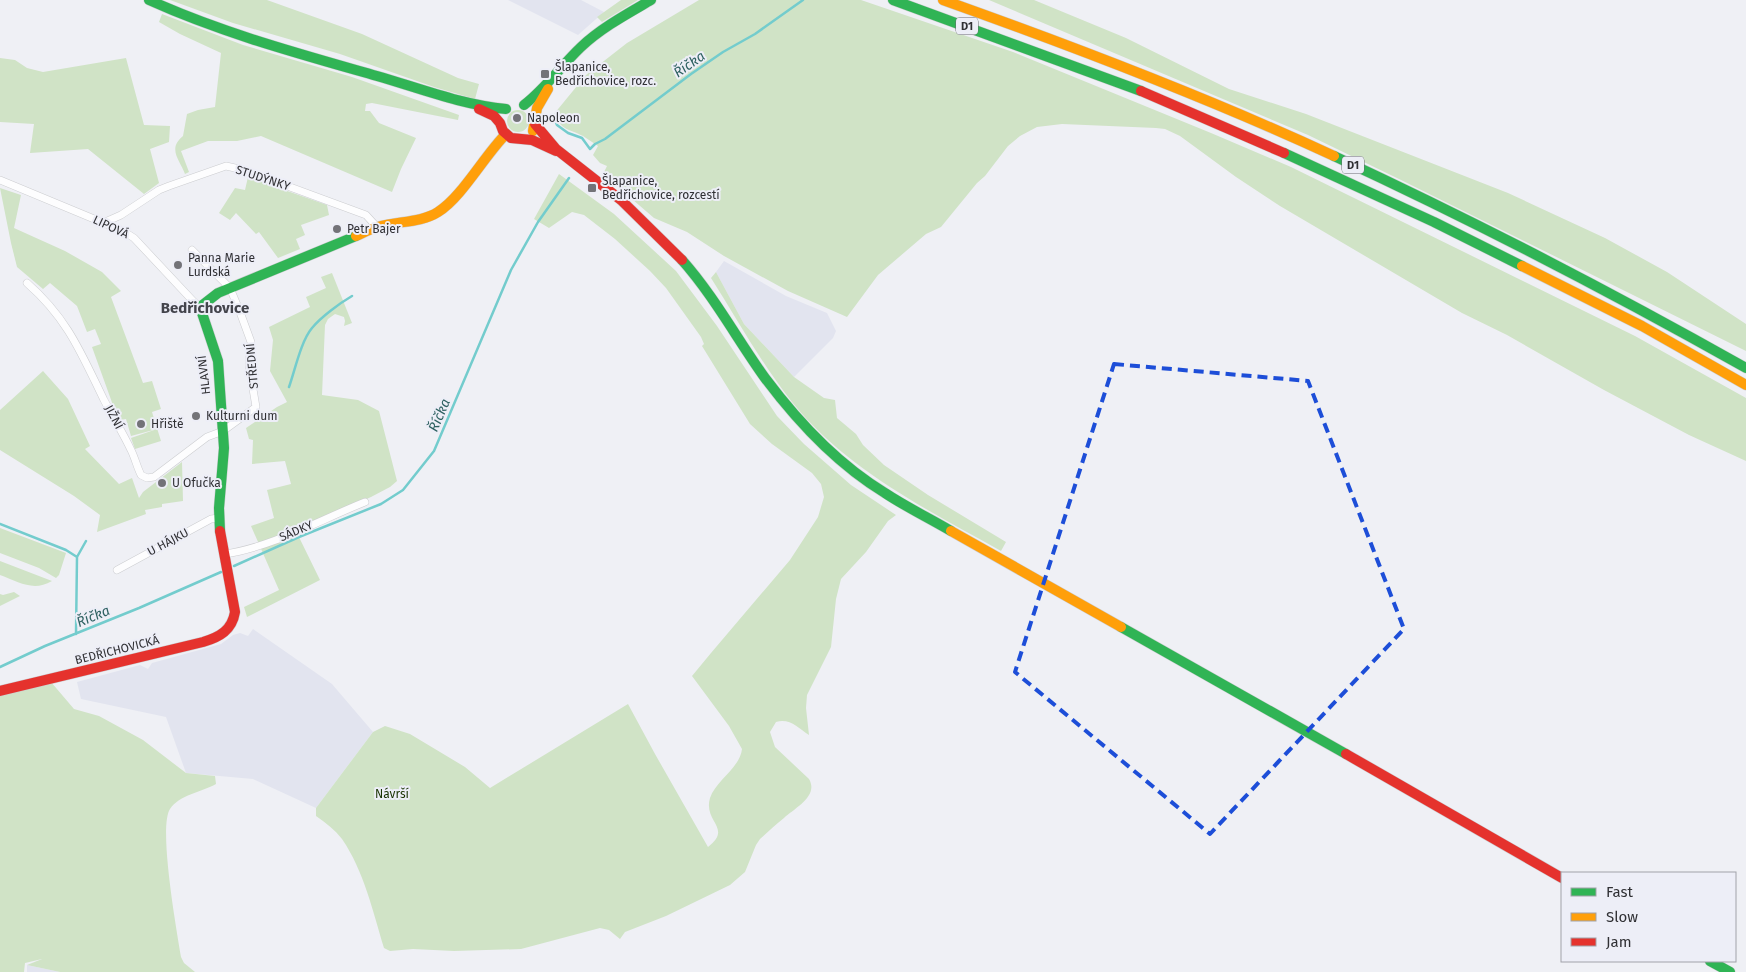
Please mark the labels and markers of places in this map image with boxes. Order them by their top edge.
place label: Šlapanice, Bedřichovice, rozc. [555,59,656,88]
marker: Šlapanice, Bedřichovice, rozc. [539,68,551,80]
place label: Napoleon [527,111,580,125]
marker: Napoleon [511,112,523,124]
place label: Šlapanice, Bedřichovice, rozcestí [602,173,720,202]
marker: Šlapanice, Bedřichovice, rozcestí [586,182,598,194]
place label: Petr Bajer [347,222,401,236]
marker: Petr Bajer [331,223,343,235]
place label: Panna Marie Lurdská [188,251,255,279]
marker: Panna Marie Lurdská [172,259,184,271]
place label: Kulturni dum [206,409,277,423]
marker: Kulturni dum [190,410,202,422]
place label: Hřiště [151,417,183,431]
marker: Hřiště [135,418,147,430]
place label: U Ofučka [172,476,221,490]
marker: U Ofučka [156,477,168,489]

